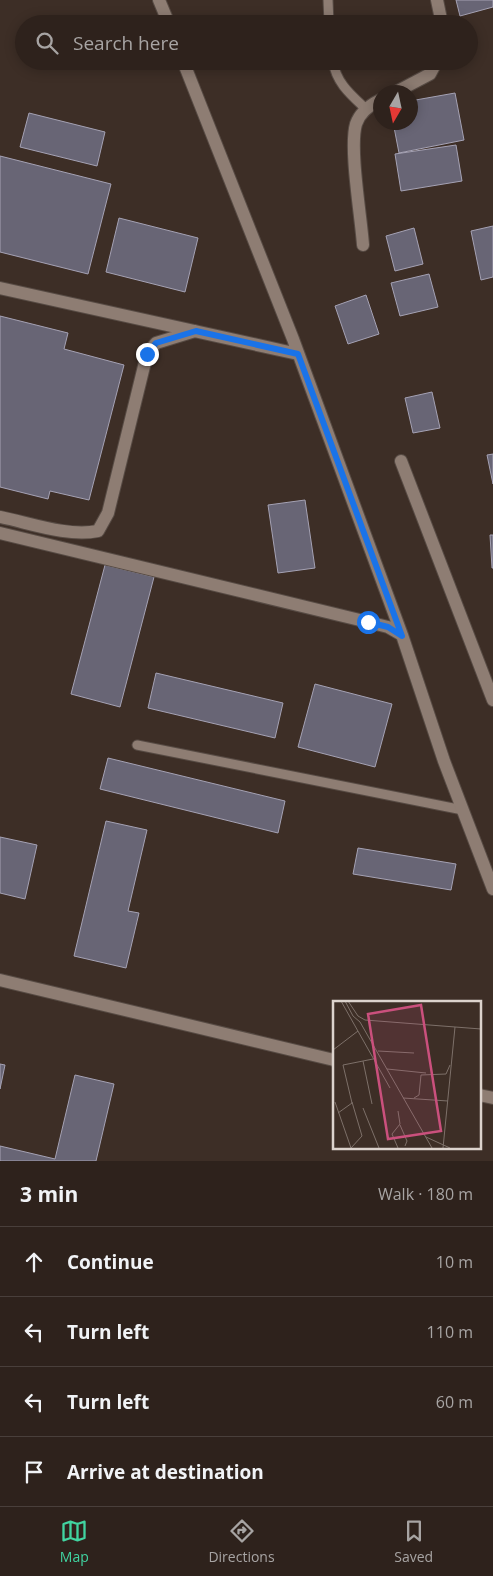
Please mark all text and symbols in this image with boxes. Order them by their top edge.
search box [15,15,478,70]
icon: search [33,29,61,57]
text: Search here [73,30,179,56]
north arrow [373,85,418,130]
route end [136,343,159,366]
route start [357,611,380,634]
inset map [333,1001,480,1148]
text: 3 min [20,1180,78,1208]
text: Walk · 180 m [378,1183,473,1205]
icon: ahead [20,1248,48,1276]
text: Continue [67,1249,154,1275]
text: 10 m [436,1251,473,1273]
icon: left [20,1318,48,1346]
text: Turn left [67,1319,149,1345]
text: 110 m [427,1321,473,1343]
icon: left [20,1388,48,1416]
text: Turn left [67,1389,149,1415]
text: 60 m [436,1391,473,1413]
icon: arrive [20,1458,48,1486]
text: Arrive at destination [67,1459,264,1485]
tab: Map [60,1517,89,1566]
tab: Directions [208,1517,275,1566]
tab: Saved [394,1517,433,1566]

